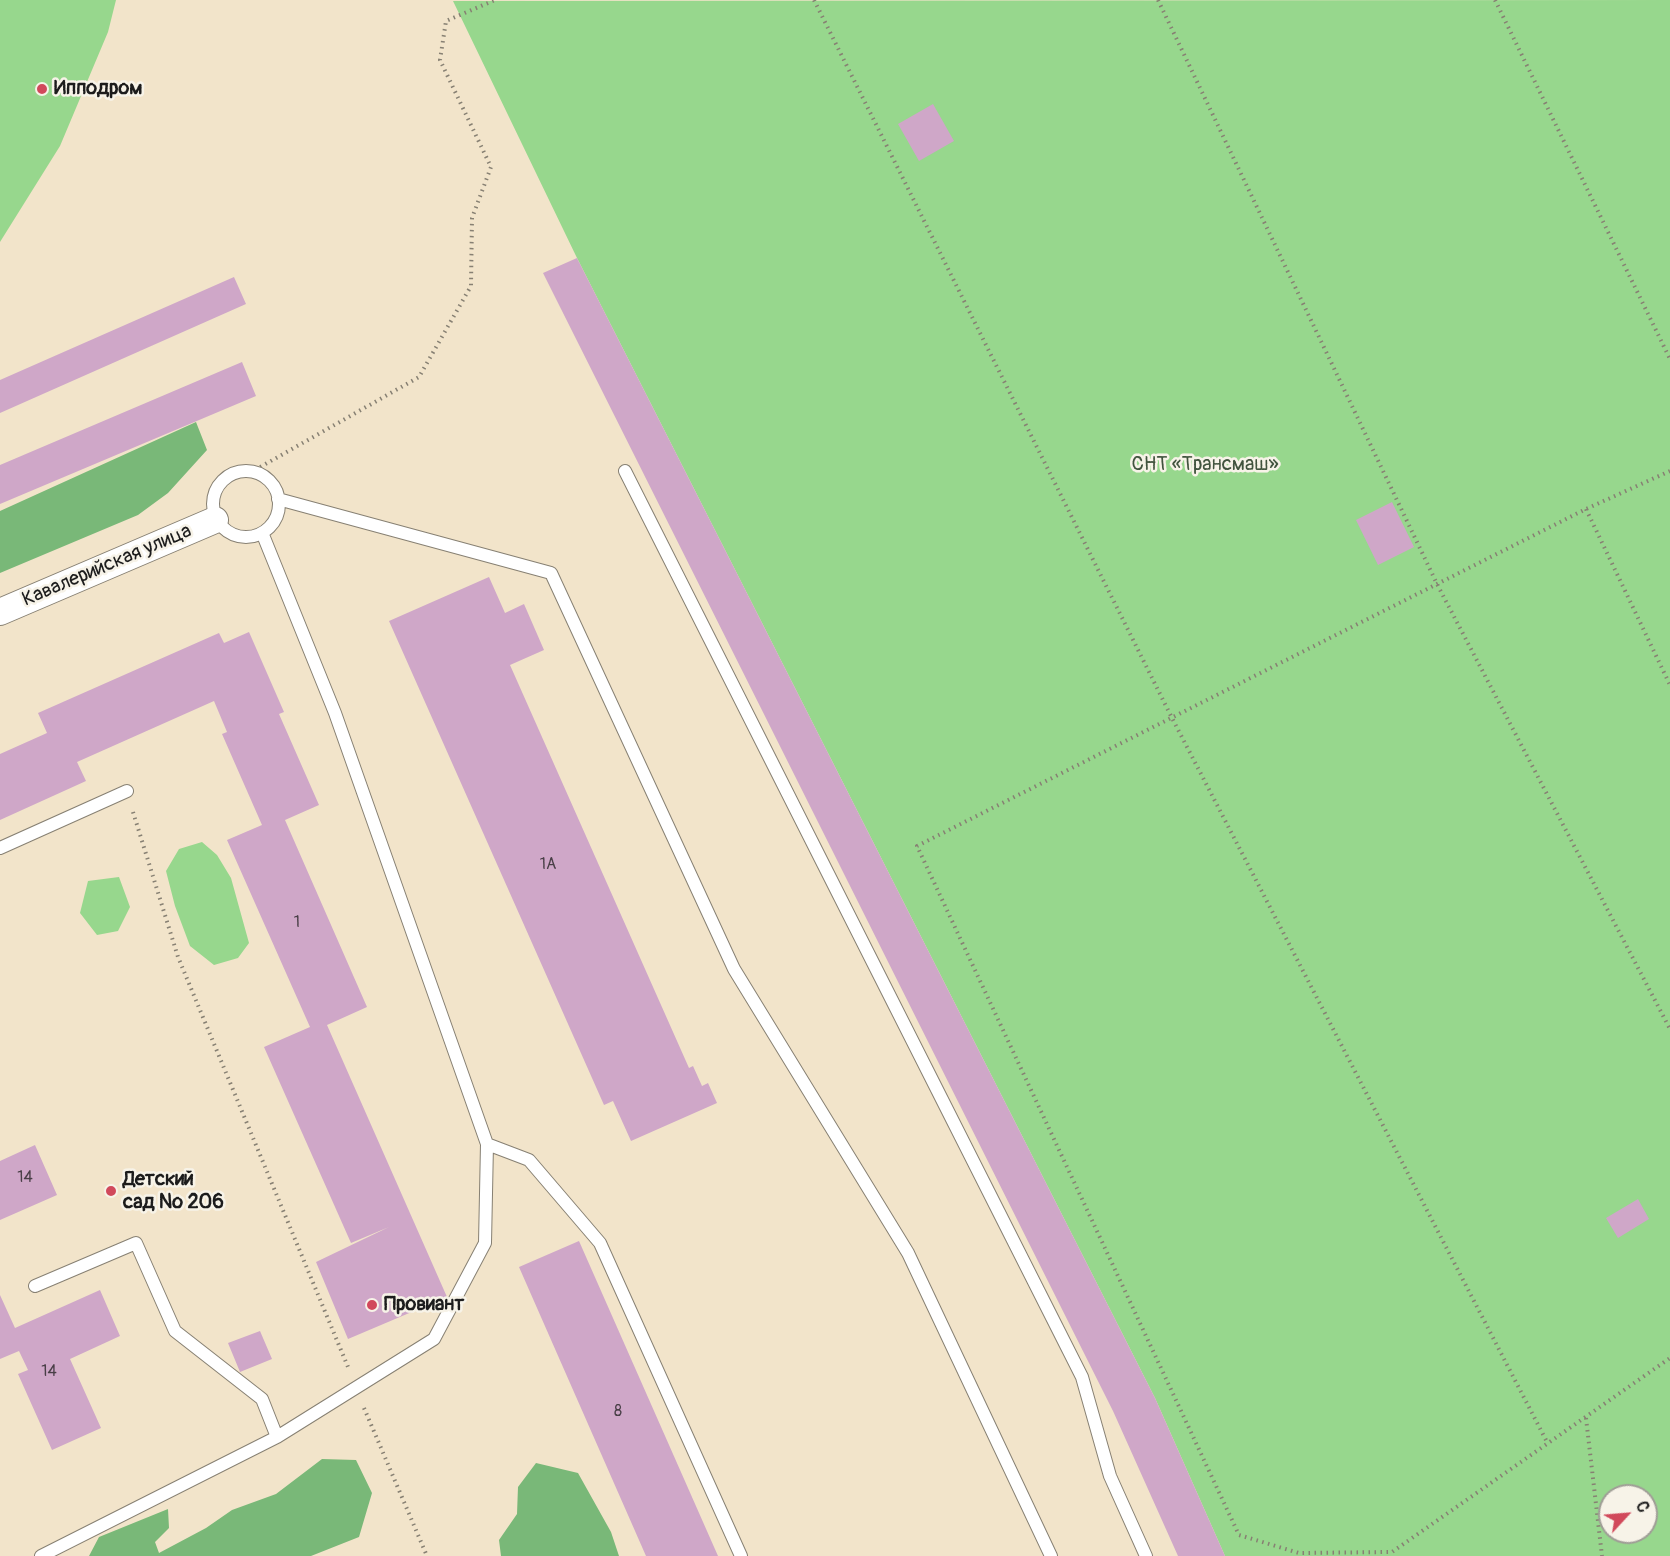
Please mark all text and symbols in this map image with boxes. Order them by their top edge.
place label: Ипподром [54,77,142,101]
marker: Ипподром [35,82,49,96]
park label: СНТ «Трансмаш» [1131,453,1279,477]
street label: Кавалерийская улица [19,519,195,613]
house number: 1А [540,855,556,875]
house number: 1 [294,913,300,933]
house number: 14 [17,1168,33,1188]
place label: Детский сад № 206 [123,1168,224,1215]
marker: Детский сад № 206 [104,1184,118,1198]
place label: Провиант [384,1293,464,1317]
marker: Провиант [365,1298,379,1312]
house number: 14 [41,1362,57,1382]
house number: 8 [614,1402,622,1422]
north arrow [1598,1484,1658,1544]
text: С [1631,1498,1654,1516]

